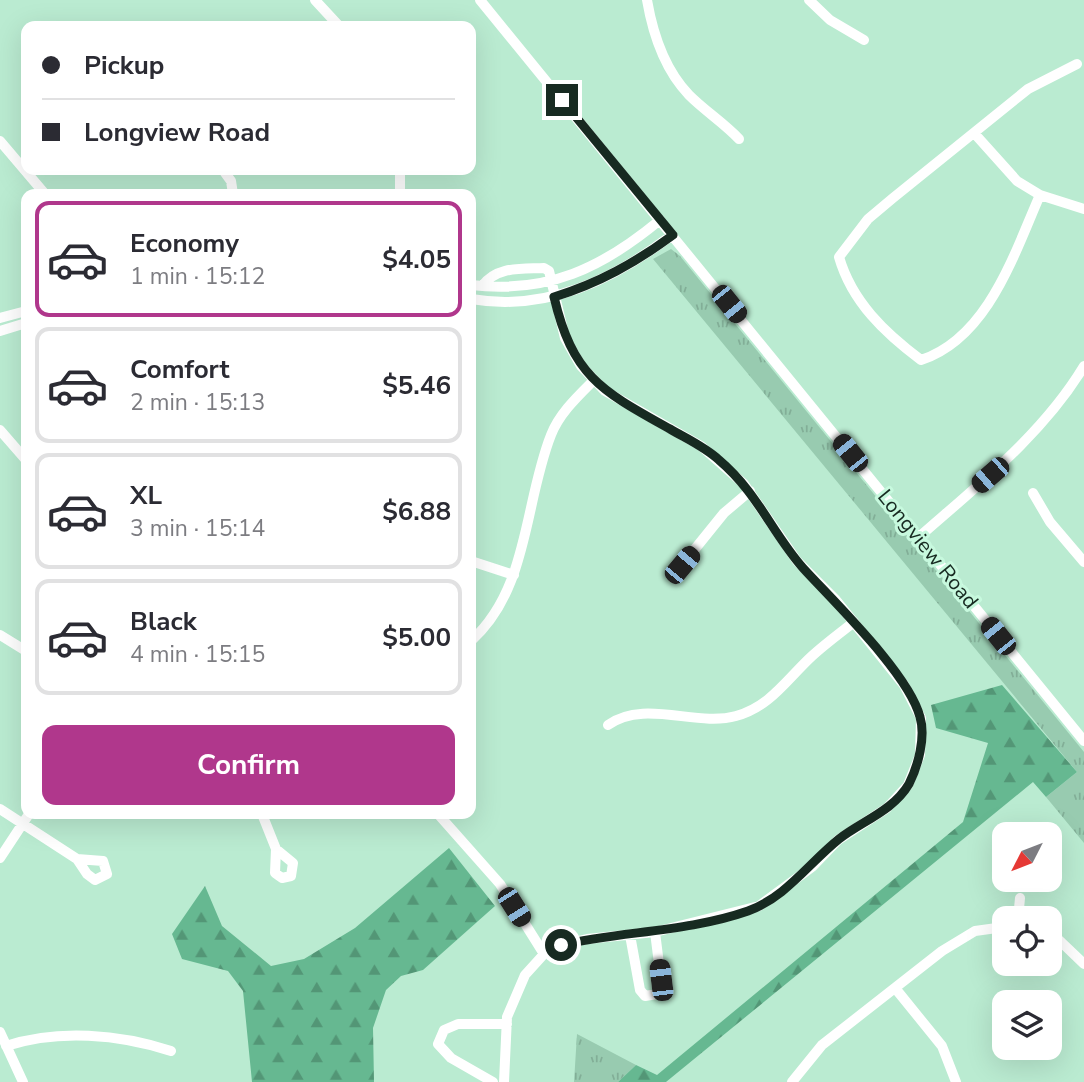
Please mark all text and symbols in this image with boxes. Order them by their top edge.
text: Pickup [84,48,164,83]
route end [546,84,578,116]
text: Longview Road [84,115,270,150]
text: Economy [130,226,239,261]
icon: car [46,228,109,291]
text: $4.05 [382,242,451,277]
text: 1 min · 15:12 [130,261,265,292]
car [708,281,751,327]
text: Comfort [130,352,230,387]
icon: car [46,354,109,417]
text: $5.46 [382,368,451,403]
text: 2 min · 15:13 [130,387,265,418]
car [829,430,872,476]
car [968,453,1013,497]
text: XL [130,478,162,513]
icon: car [46,480,109,543]
street label: Longview Road [871,484,985,614]
text: $6.88 [382,494,451,529]
text: 3 min · 15:14 [130,513,265,544]
car [661,542,704,588]
text: Black [130,604,197,639]
icon: car [46,606,109,669]
car [977,613,1020,659]
text: $5.00 [382,620,451,655]
text: 4 min · 15:15 [130,639,265,670]
button: Confirm [42,725,455,805]
north arrow [992,822,1062,892]
map controls [992,822,1062,1060]
car [494,884,535,930]
button: locate [992,906,1062,976]
route start [545,929,577,961]
car [649,958,674,1002]
button: layers [992,990,1062,1060]

